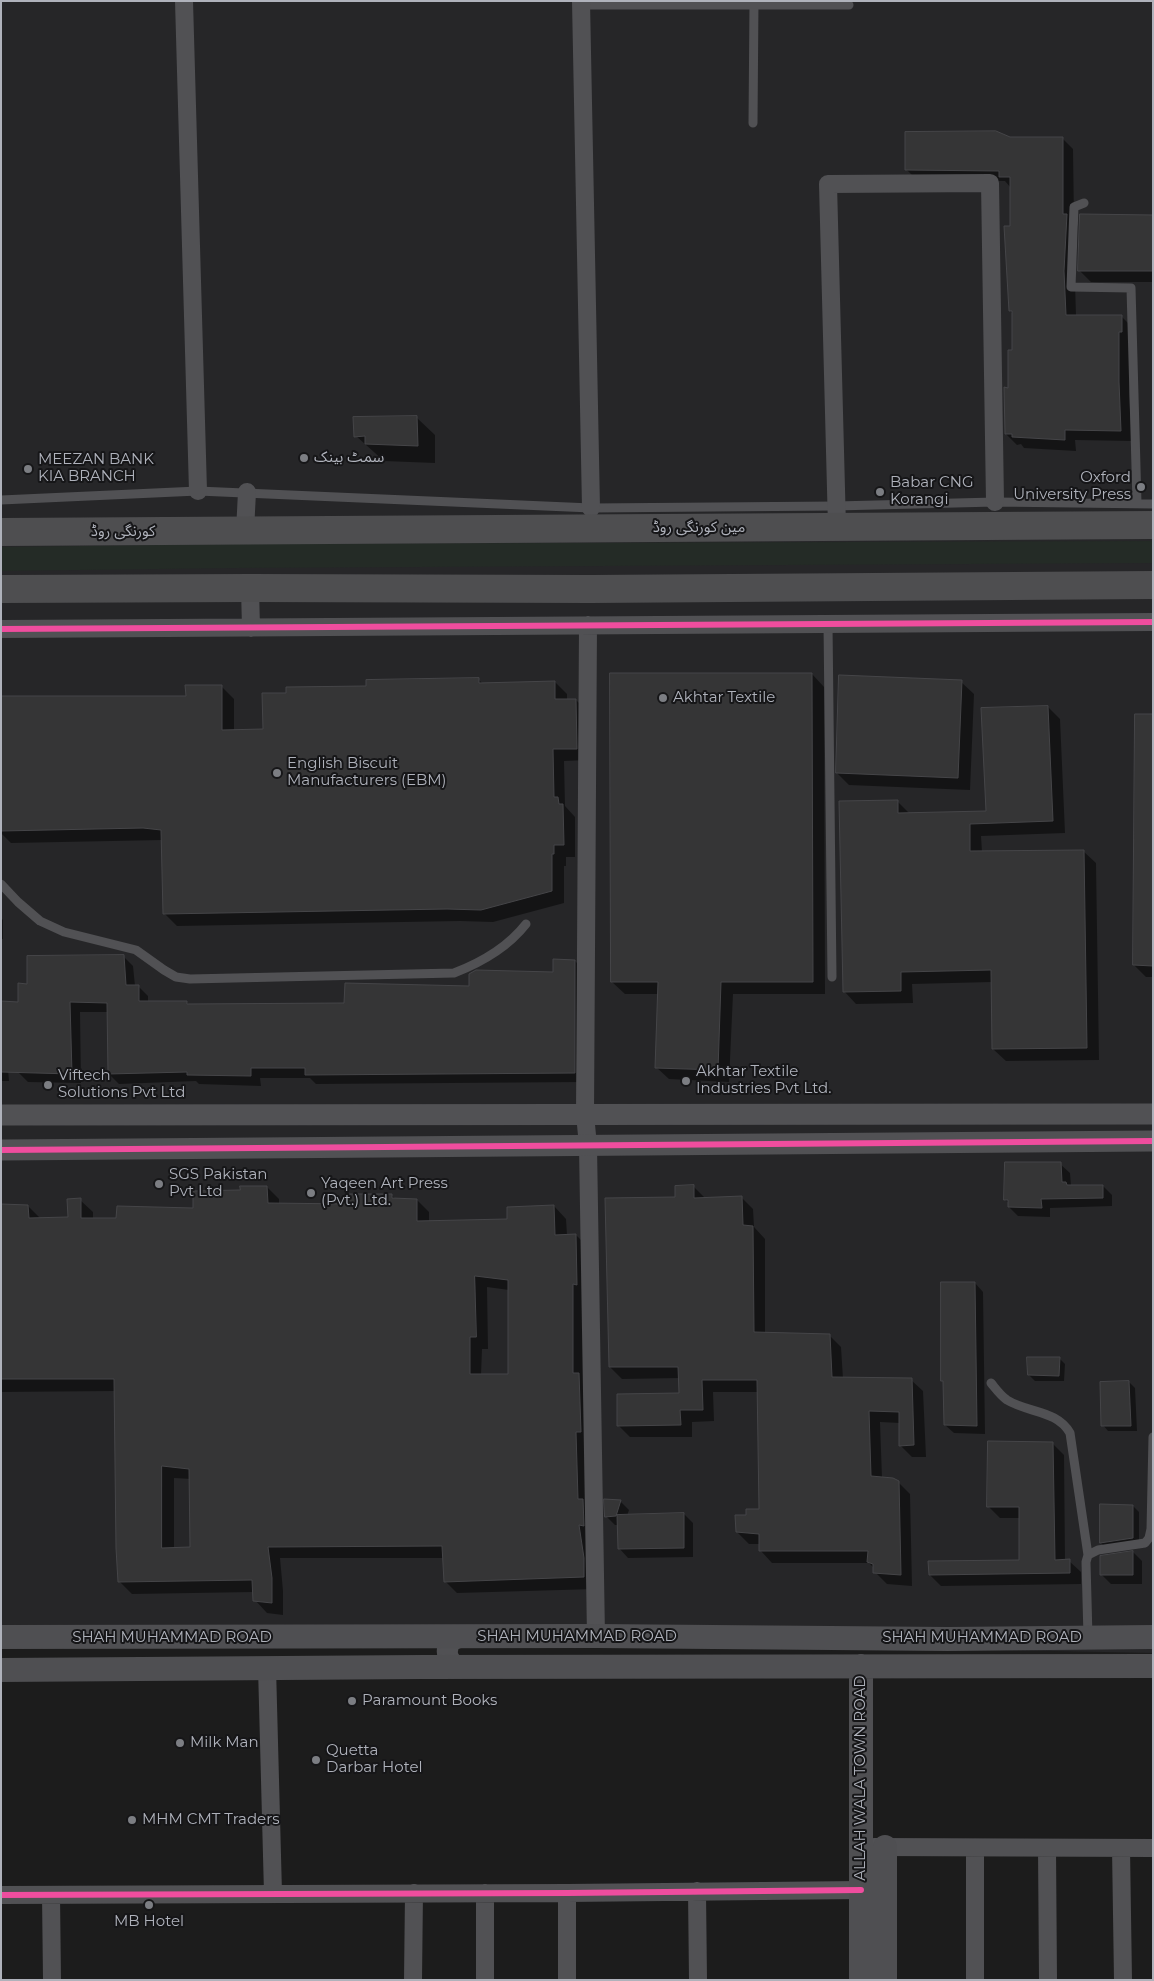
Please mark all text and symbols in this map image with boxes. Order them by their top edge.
place label: سمٹ بینک [314,449,384,467]
place label: MEEZAN BANK KIA BRANCH [38,451,154,486]
marker: سمٹ بینک [298,452,310,464]
marker: MEEZAN BANK KIA BRANCH [22,463,34,475]
place label: Oxford University Press [1013,469,1131,504]
place label: Babar CNG Korangi [890,474,973,509]
marker: Oxford University Press [1135,481,1147,493]
marker: Babar CNG Korangi [874,486,886,498]
street label: مین کورنگی روڈ [653,519,745,537]
street label: کورنگی روڈ [91,523,155,541]
place label: Akhtar Textile [673,689,775,707]
marker: Akhtar Textile [657,692,669,704]
place label: English Biscuit Manufacturers (EBM) [287,755,447,790]
marker: English Biscuit Manufacturers (EBM) [271,767,283,779]
place label: Akhtar Textile Industries Pvt Ltd. [696,1063,831,1098]
place label: Viftech Solutions Pvt Ltd [58,1067,185,1102]
marker: Akhtar Textile Industries Pvt Ltd. [680,1075,692,1087]
marker: Viftech Solutions Pvt Ltd [42,1079,54,1091]
place label: SGS Pakistan Pvt Ltd [169,1166,267,1201]
place label: Yaqeen Art Press (Pvt.) Ltd. [321,1175,448,1210]
marker: SGS Pakistan Pvt Ltd [153,1178,165,1190]
marker: Yaqeen Art Press (Pvt.) Ltd. [305,1187,317,1199]
street label: SHAH MUHAMMAD ROAD [477,1628,677,1646]
street label: SHAH MUHAMMAD ROAD [72,1629,272,1647]
street label: SHAH MUHAMMAD ROAD [882,1629,1082,1647]
street label: ALLAH WALA TOWN ROAD [852,1675,870,1881]
place label: Paramount Books [362,1692,497,1710]
marker: Paramount Books [346,1695,358,1707]
place label: Milk Man [190,1734,259,1752]
marker: Milk Man [174,1737,186,1749]
place label: Quetta Darbar Hotel [326,1742,423,1777]
marker: Quetta Darbar Hotel [310,1754,322,1766]
place label: MHM CMT Traders [142,1811,279,1829]
marker: MHM CMT Traders [126,1814,138,1826]
marker: MB Hotel [143,1899,155,1911]
place label: MB Hotel [114,1913,184,1931]

